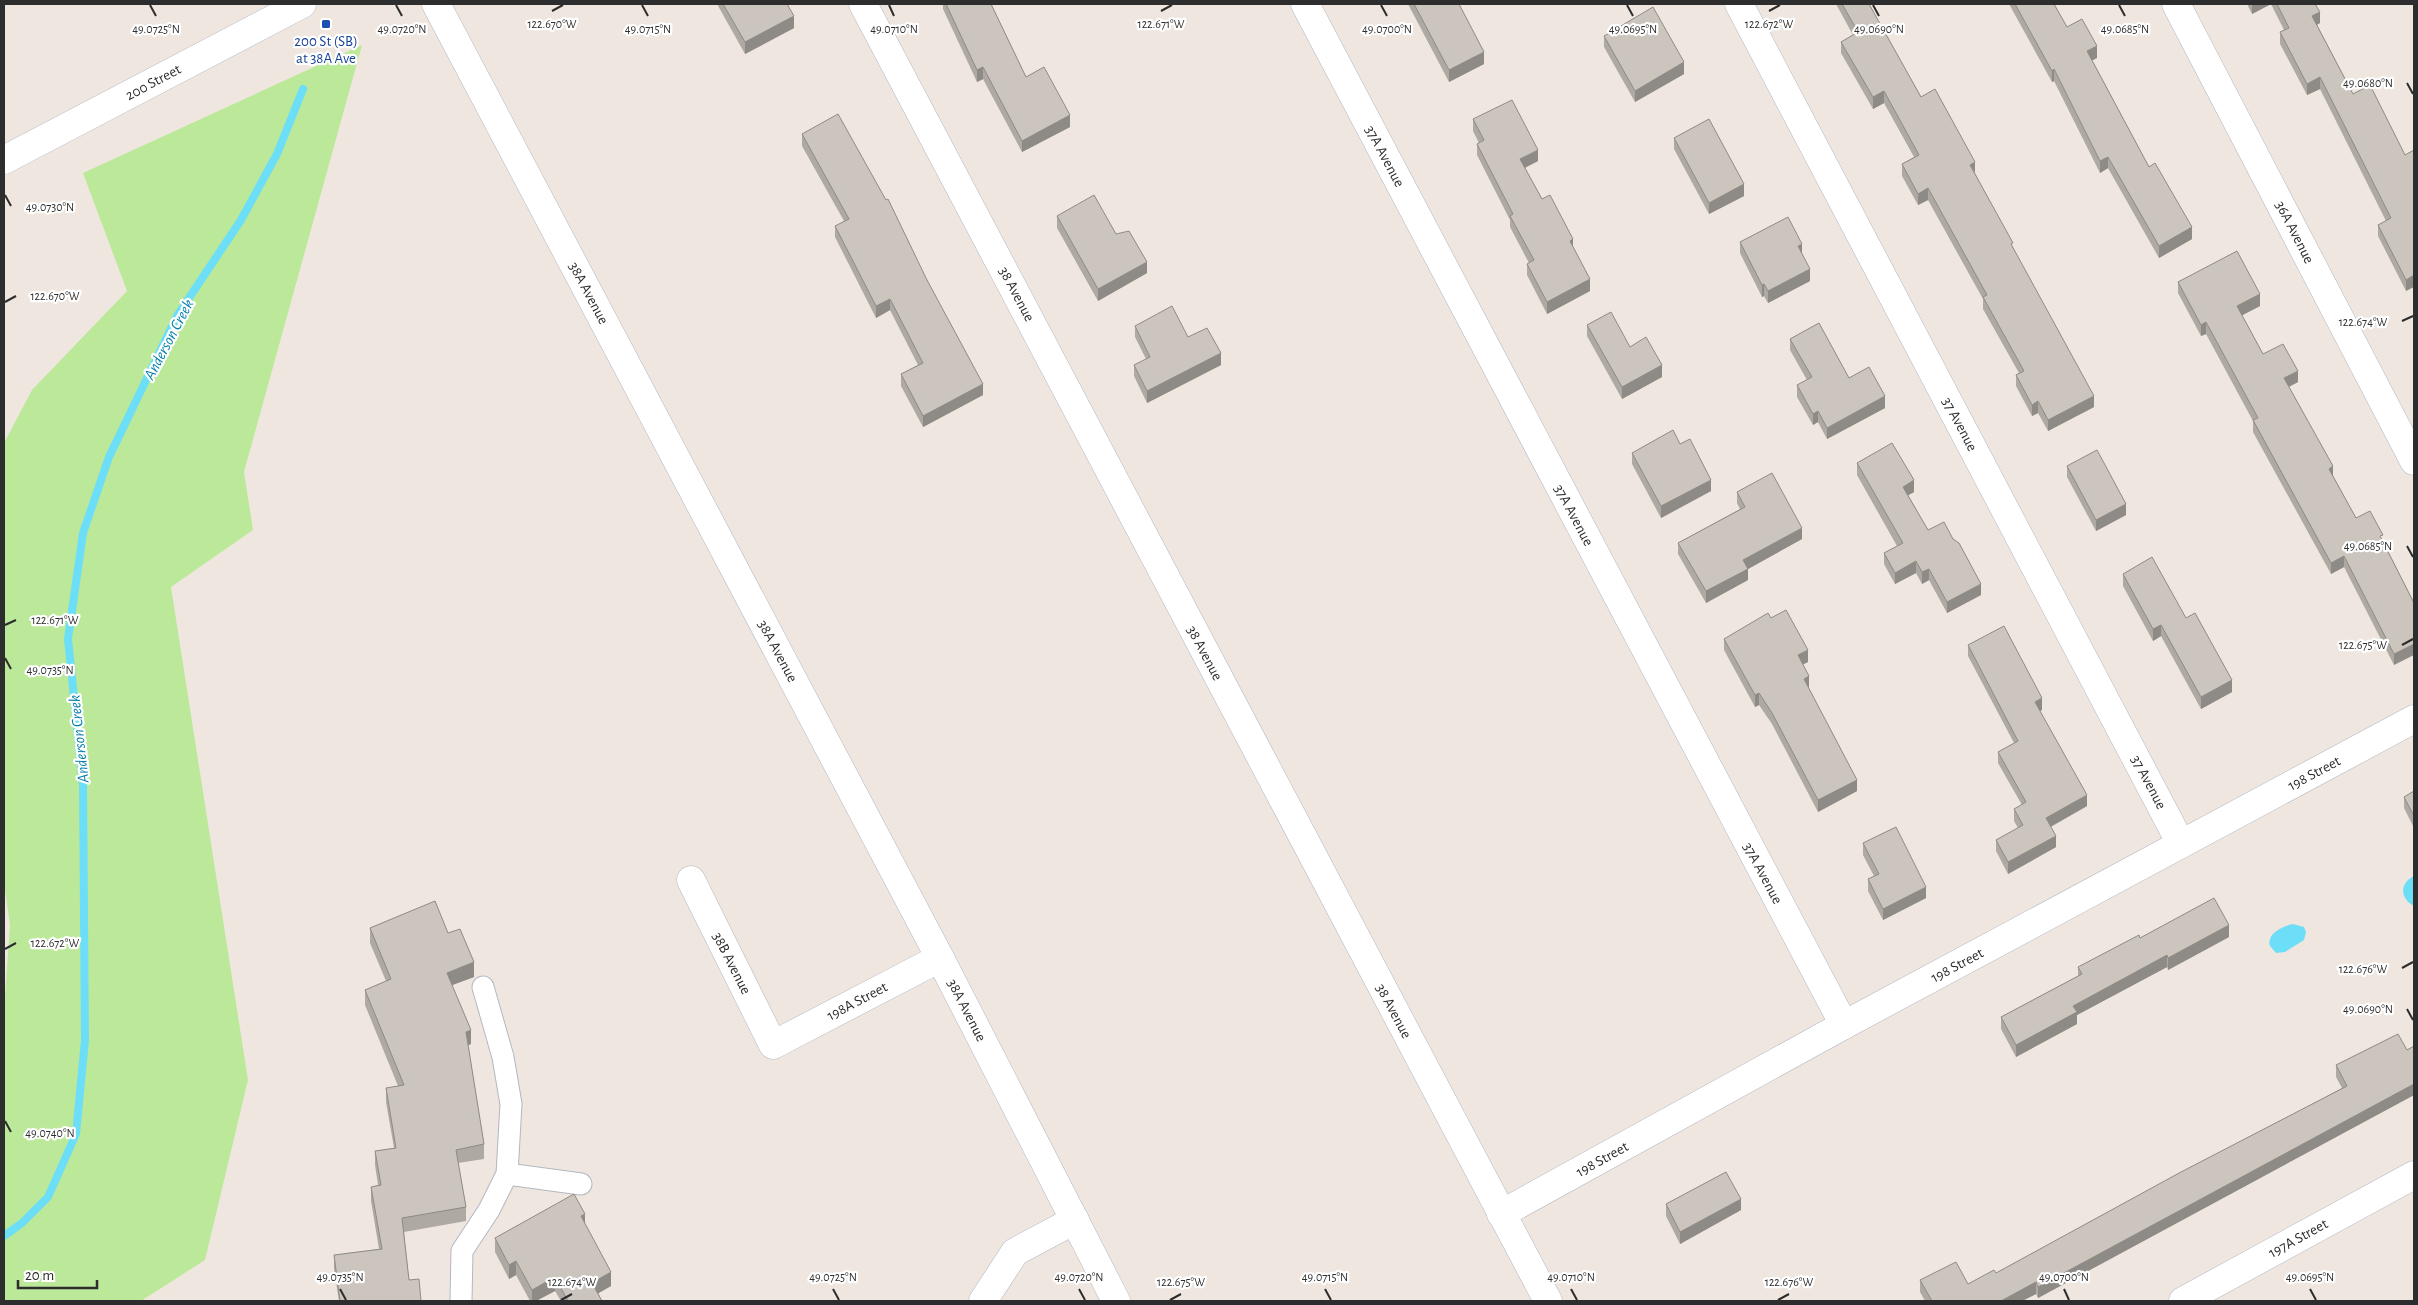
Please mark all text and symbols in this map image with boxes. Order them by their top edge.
marker: 200 St (SB) at 38A Ave [320,18,332,30]
text: 122.670°W [527,18,577,30]
text: 122.671°W [1138,18,1185,30]
text: 122.672°W [1745,18,1793,30]
text: 49.0725°N [132,23,180,35]
text: 49.0720°N [377,23,427,35]
text: 49.0715°N [625,23,671,35]
text: 49.0710°N [870,23,918,35]
text: 49.0700°N [1362,23,1412,35]
text: 49.0695°N [1609,23,1657,35]
text: 49.0690°N [1854,23,1904,35]
text: 49.0685°N [2101,23,2149,35]
place label: 200 St (SB) at 38A Ave [294,34,358,66]
street label: 200 Street [123,62,184,103]
text: 49.0680°N [2343,77,2393,89]
street label: 37A Avenue [1362,123,1407,190]
street label: 36A Avenue [2272,198,2317,266]
text: 49.0730°N [26,201,74,213]
street label: 38A Avenue [566,260,611,327]
street label: 38 Avenue [996,264,1037,324]
text: 122.670°W [30,290,80,302]
water label: Anderson Creek [141,297,197,383]
text: 122.674°W [2339,316,2388,328]
street label: 37 Avenue [1939,395,1980,454]
street label: 37A Avenue [1551,482,1596,549]
text: 49.0685°N [2344,540,2392,552]
text: 122.671°W [32,614,79,626]
street label: 38A Avenue [755,618,800,685]
street label: 38 Avenue [1184,623,1225,683]
text: 122.675°W [2339,639,2387,651]
text: 49.0735°N [26,664,74,676]
water label: Anderson Creek [66,694,92,785]
street label: 37 Avenue [2128,753,2169,812]
street label: 198 Street [2286,753,2343,793]
street label: 37A Avenue [1740,840,1785,907]
street label: 38B Avenue [710,930,754,997]
text: 122.672°W [31,937,79,949]
street label: 198 Street [1929,945,1986,985]
text: 122.676°W [2339,963,2388,975]
street label: 38A Avenue [944,976,989,1044]
street label: 198A Street [825,979,890,1024]
street label: 38 Avenue [1373,981,1414,1041]
text: 49.0690°N [2343,1003,2393,1015]
text: 49.0740°N [25,1127,75,1139]
street label: 198 Street [1574,1139,1631,1180]
street label: 197A Street [2266,1216,2330,1261]
scale bar [18,1258,96,1290]
text: 20 m [25,1268,54,1283]
text: 49.0735°N [316,1271,364,1283]
text: 49.0725°N [809,1271,857,1283]
text: 49.0720°N [1054,1271,1104,1283]
text: 49.0715°N [1302,1271,1348,1283]
text: 49.0710°N [1547,1271,1595,1283]
text: 49.0700°N [2039,1271,2089,1283]
text: 49.0695°N [2286,1271,2334,1283]
text: 122.674°W [548,1276,597,1288]
text: 122.675°W [1157,1276,1205,1288]
text: 122.676°W [1765,1276,1814,1288]

